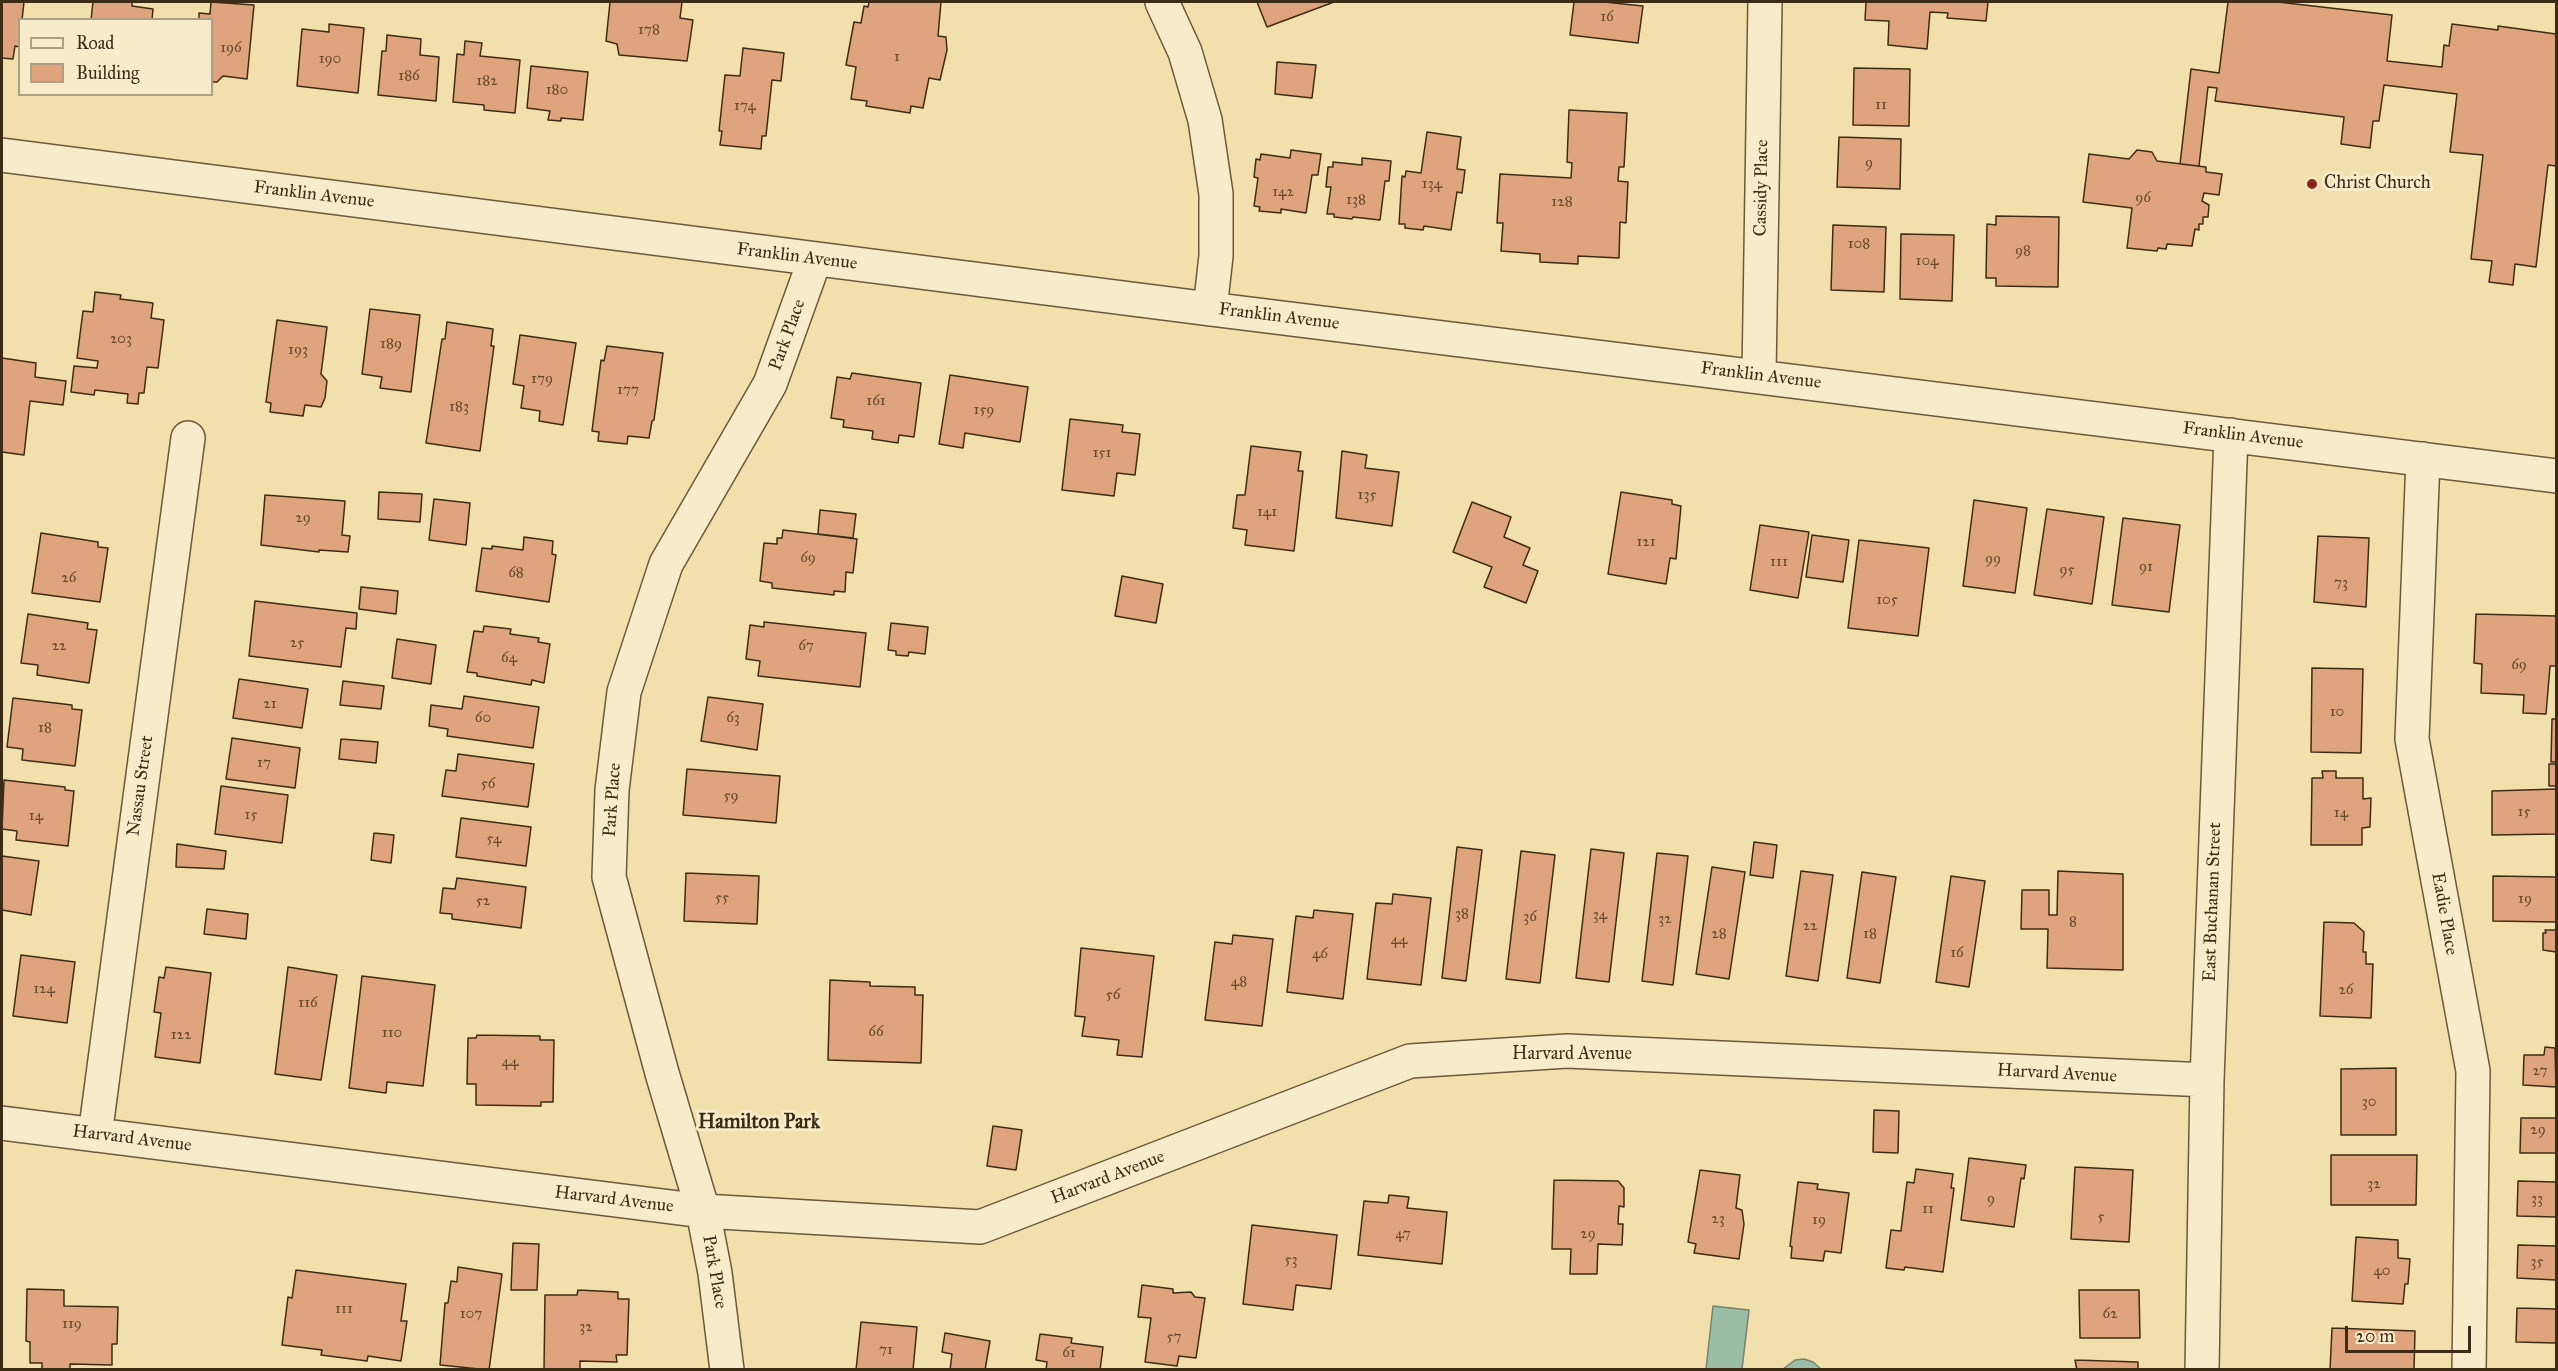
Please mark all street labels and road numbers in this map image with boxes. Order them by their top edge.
street label: Cassidy Place [1750,139,1774,237]
street label: Franklin Avenue [253,177,375,213]
street label: Franklin Avenue [736,239,858,275]
street label: Park Place [765,296,811,374]
street label: Franklin Avenue [1218,299,1340,335]
street label: Franklin Avenue [1700,358,1822,394]
street label: Franklin Avenue [2182,418,2304,454]
street label: Nassau Street [123,734,159,838]
street label: Park Place [600,762,626,838]
street label: East Buchanan Street [2199,822,2227,982]
street label: Eadie Place [2426,871,2462,957]
street label: Harvard Avenue [1512,1044,1632,1066]
street label: Harvard Avenue [1997,1060,2117,1088]
street label: Harvard Avenue [71,1121,193,1157]
street label: Harvard Avenue [1048,1146,1168,1210]
street label: Harvard Avenue [553,1182,675,1218]
street label: Park Place [697,1234,731,1310]

